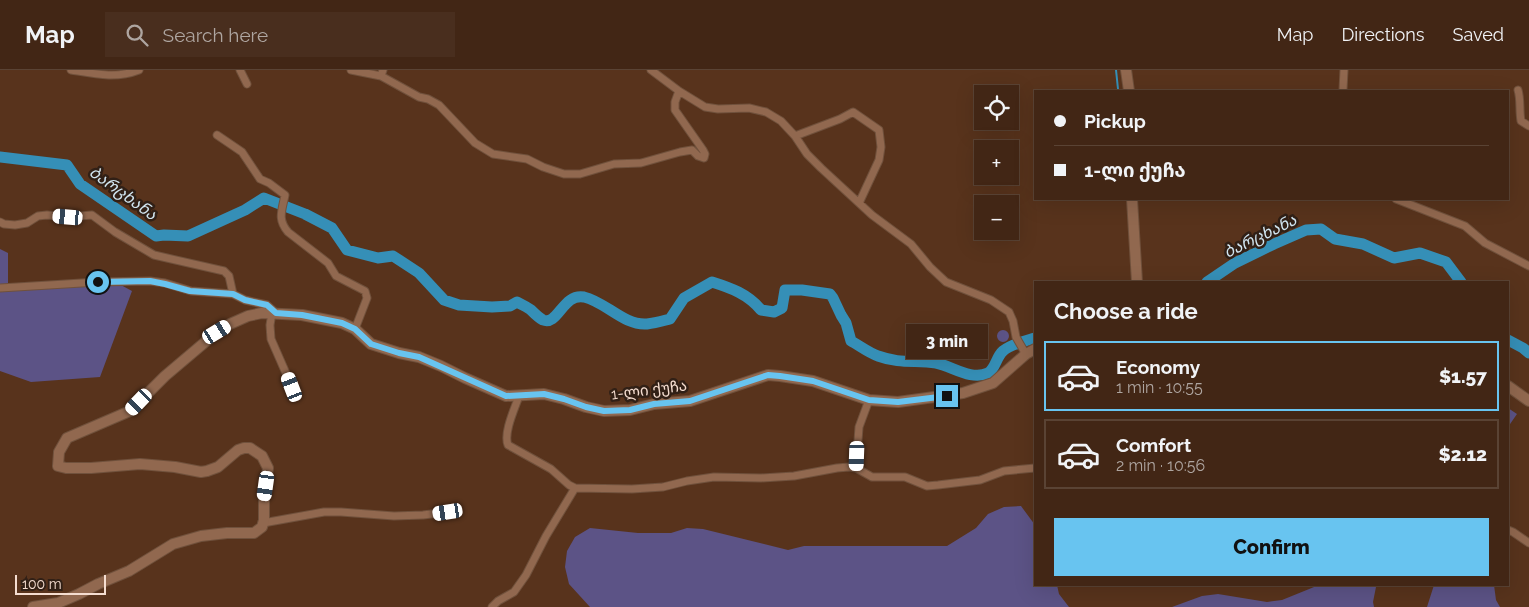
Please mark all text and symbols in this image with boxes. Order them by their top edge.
search box [105,12,455,57]
text: Map [25,20,75,49]
icon: search [123,21,151,49]
text: Search here [163,24,268,46]
text: Map [1277,24,1313,45]
text: Directions [1341,24,1425,45]
text: Saved [1453,24,1504,45]
map controls [974,85,1019,240]
button: locate [974,85,1019,130]
text: Pickup [1084,110,1146,132]
button: + [974,140,1019,185]
text: 1-ლი ქუჩა [1084,159,1186,181]
water label: ბარცხანა [86,162,161,224]
button: − [974,195,1019,240]
car [52,208,83,226]
water label: ბარცხანა [1220,210,1300,262]
route start [87,271,109,293]
text: Choose a ride [1054,298,1198,324]
car [200,318,233,346]
callout: 3 min [906,324,988,358]
text: 3 min [926,332,968,351]
icon: car [1056,354,1101,399]
text: Economy [1116,356,1200,378]
text: $1.57 [1439,365,1487,387]
car [279,370,304,404]
street label: 1-ლი ქუჩა [610,376,688,404]
text: 1 min · 10:55 [1116,378,1203,397]
route end [936,385,958,407]
car [123,386,154,418]
icon: car [1056,432,1101,477]
text: Comfort [1116,434,1191,456]
car [848,441,865,471]
text: $2.12 [1438,443,1487,465]
text: 2 min · 10:56 [1116,456,1205,475]
car [256,470,275,502]
car [432,502,463,522]
button: Confirm [1054,518,1489,576]
scale bar [15,572,106,595]
text: 100 m [22,576,62,592]

